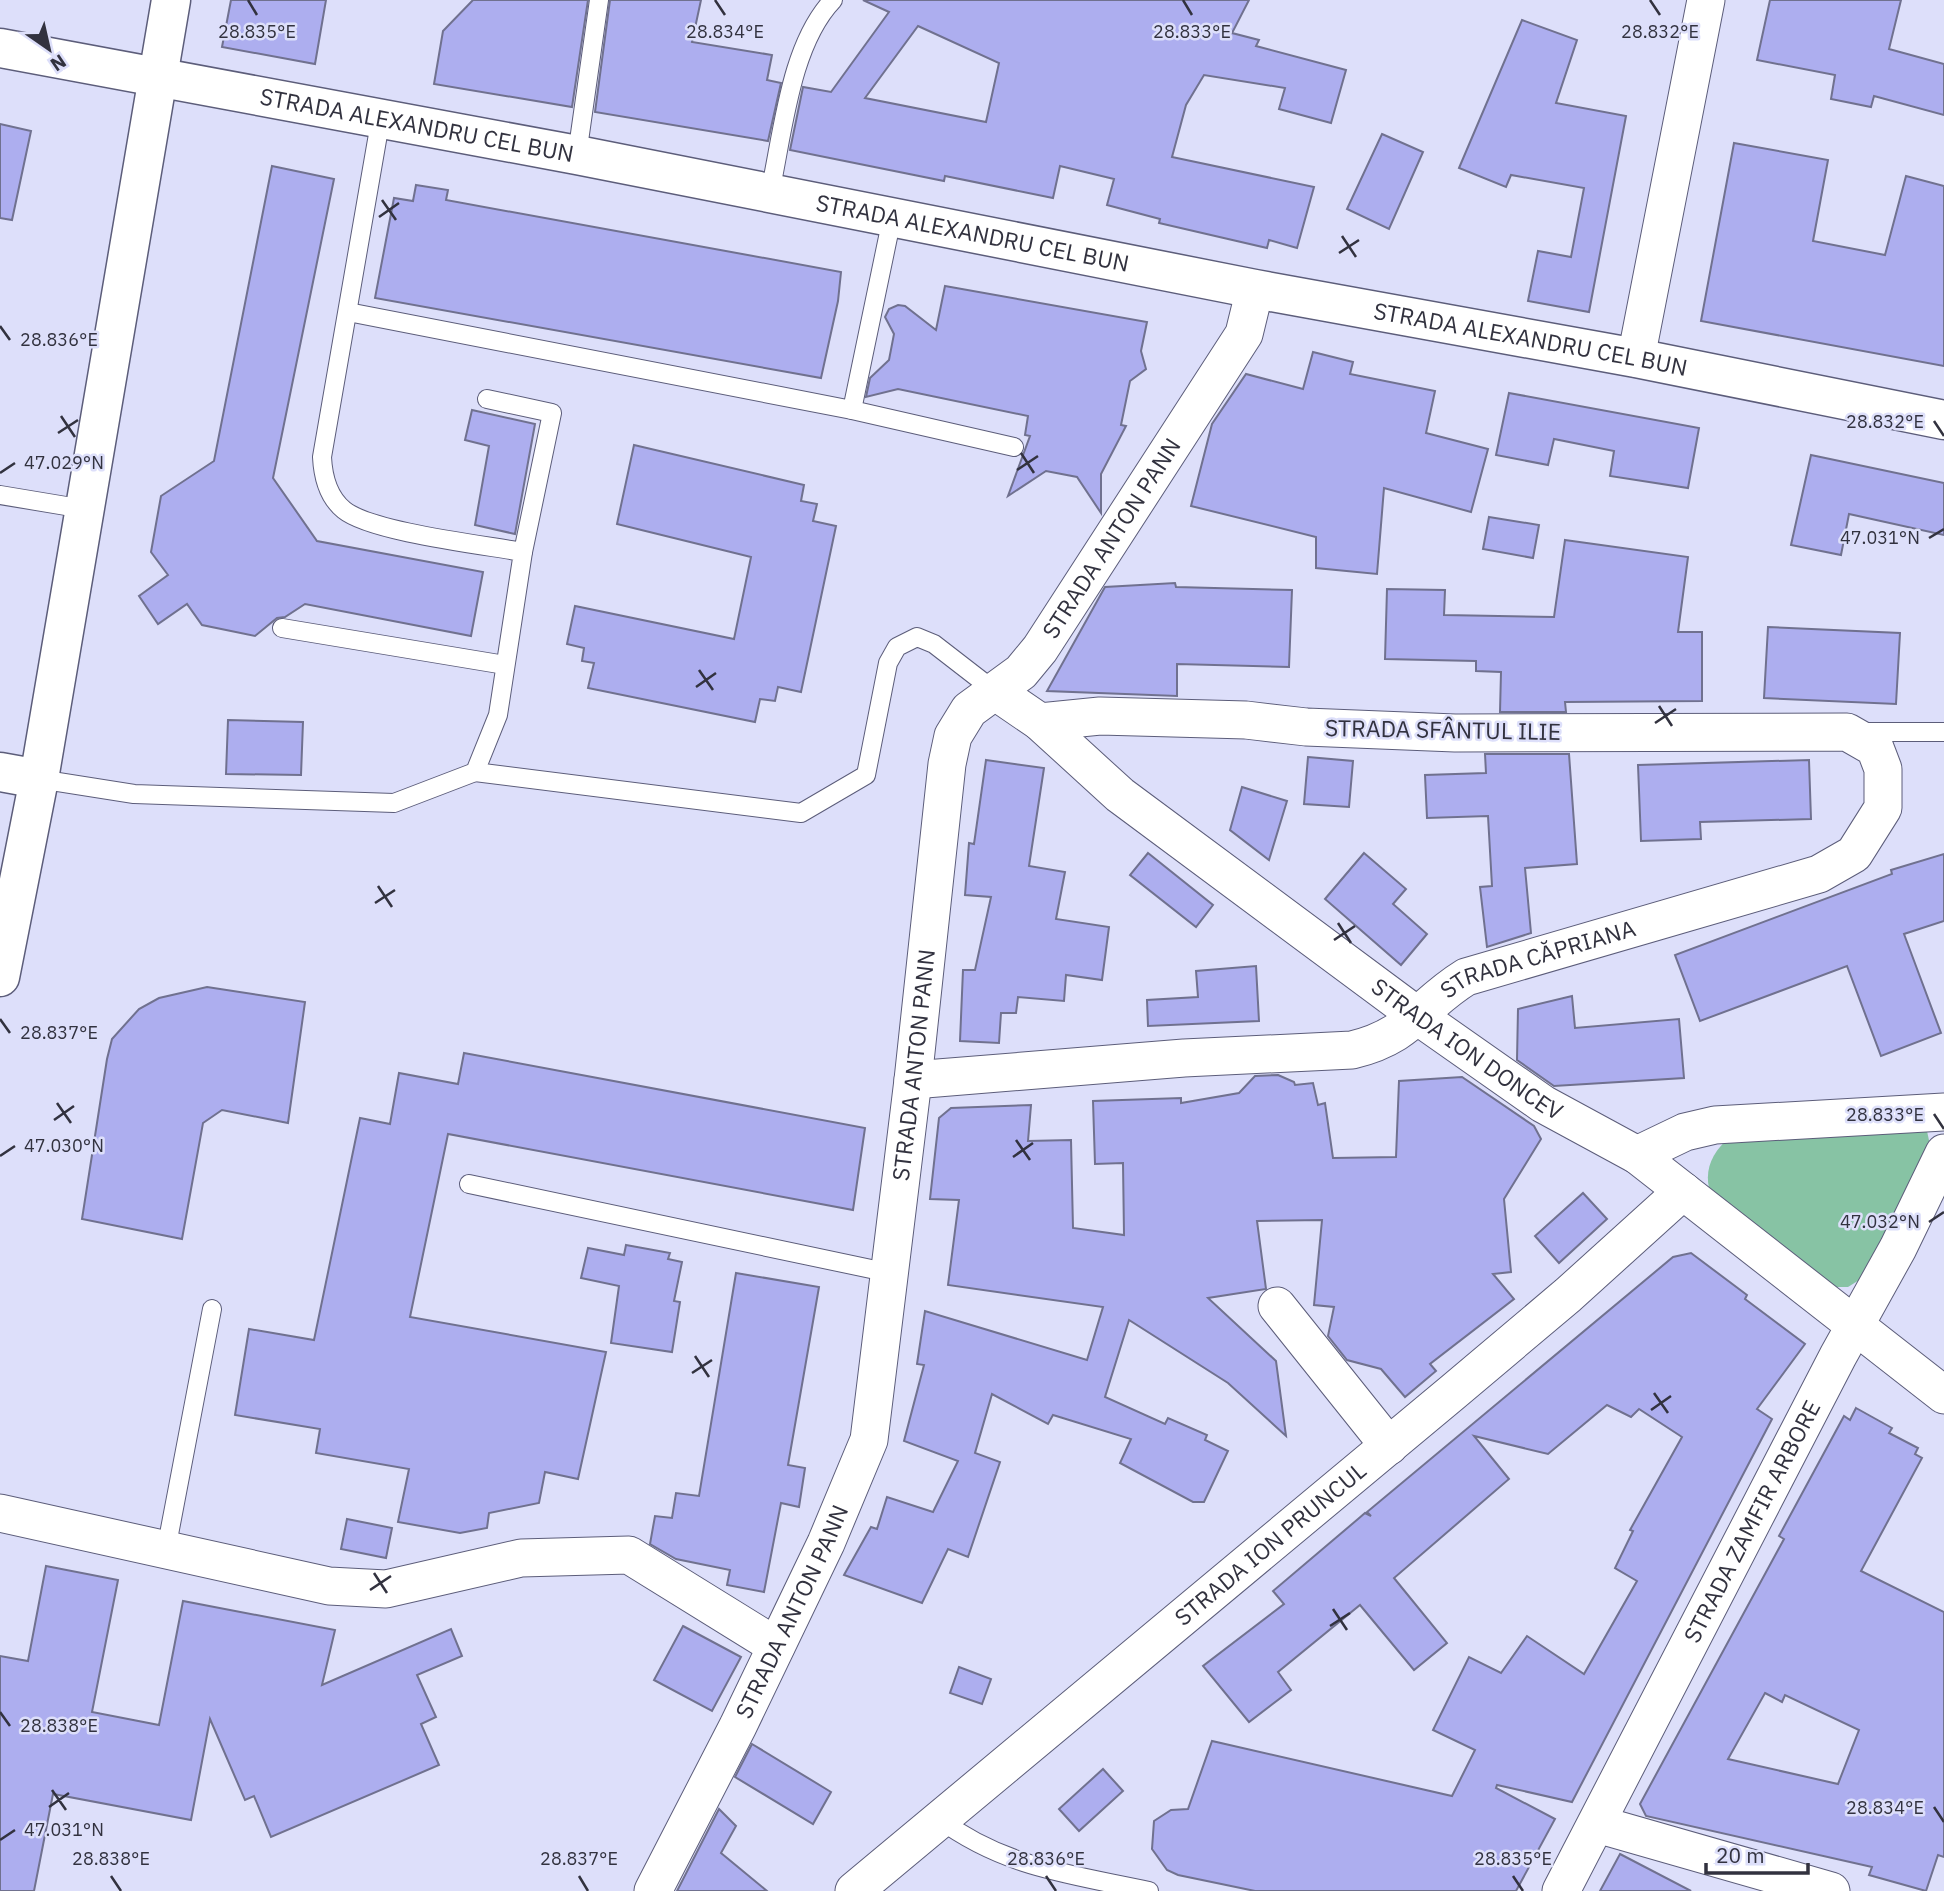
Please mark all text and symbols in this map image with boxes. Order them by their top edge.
north arrow [14,14,84,84]
text: 28.835°E [218,20,296,43]
text: 28.834°E [686,20,764,43]
text: 28.833°E [1153,20,1231,43]
text: 28.832°E [1621,20,1699,43]
text: N [46,49,71,77]
street label: STRADA ALEXANDRU CEL BUN [258,81,576,168]
street label: STRADA ALEXANDRU CEL BUN [814,187,1132,278]
street label: STRADA ALEXANDRU CEL BUN [1371,295,1690,382]
text: 28.836°E [20,328,98,351]
text: 28.832°E [1846,410,1924,433]
street label: STRADA ANTON PANN [1035,432,1187,644]
text: 47.029°N [24,451,104,474]
text: 47.031°N [1840,526,1920,549]
street label: STRADA SFÂNTUL ILIE [1325,712,1561,746]
street label: STRADA CĂPRIANA [1433,912,1639,1004]
street label: STRADA ANTON PANN [885,948,941,1182]
street label: STRADA ION DONCEV [1366,971,1569,1126]
text: 28.837°E [20,1021,98,1044]
text: 28.833°E [1846,1103,1924,1126]
text: 47.030°N [24,1134,104,1157]
text: 47.032°N [1840,1210,1920,1233]
street label: STRADA ZAMFIR ARBORE [1676,1395,1827,1647]
street label: STRADA ION PRUNCUL [1168,1455,1372,1632]
street label: STRADA ANTON PANN [728,1500,854,1723]
text: 28.838°E [20,1714,98,1737]
text: 28.834°E [1846,1796,1924,1819]
text: 47.031°N [24,1818,104,1841]
scale bar [1706,1832,1808,1876]
text: 20 m [1716,1841,1765,1869]
text: 28.838°E [72,1847,150,1870]
text: 28.837°E [540,1847,618,1870]
text: 28.836°E [1007,1847,1085,1870]
text: 28.835°E [1474,1847,1552,1870]

